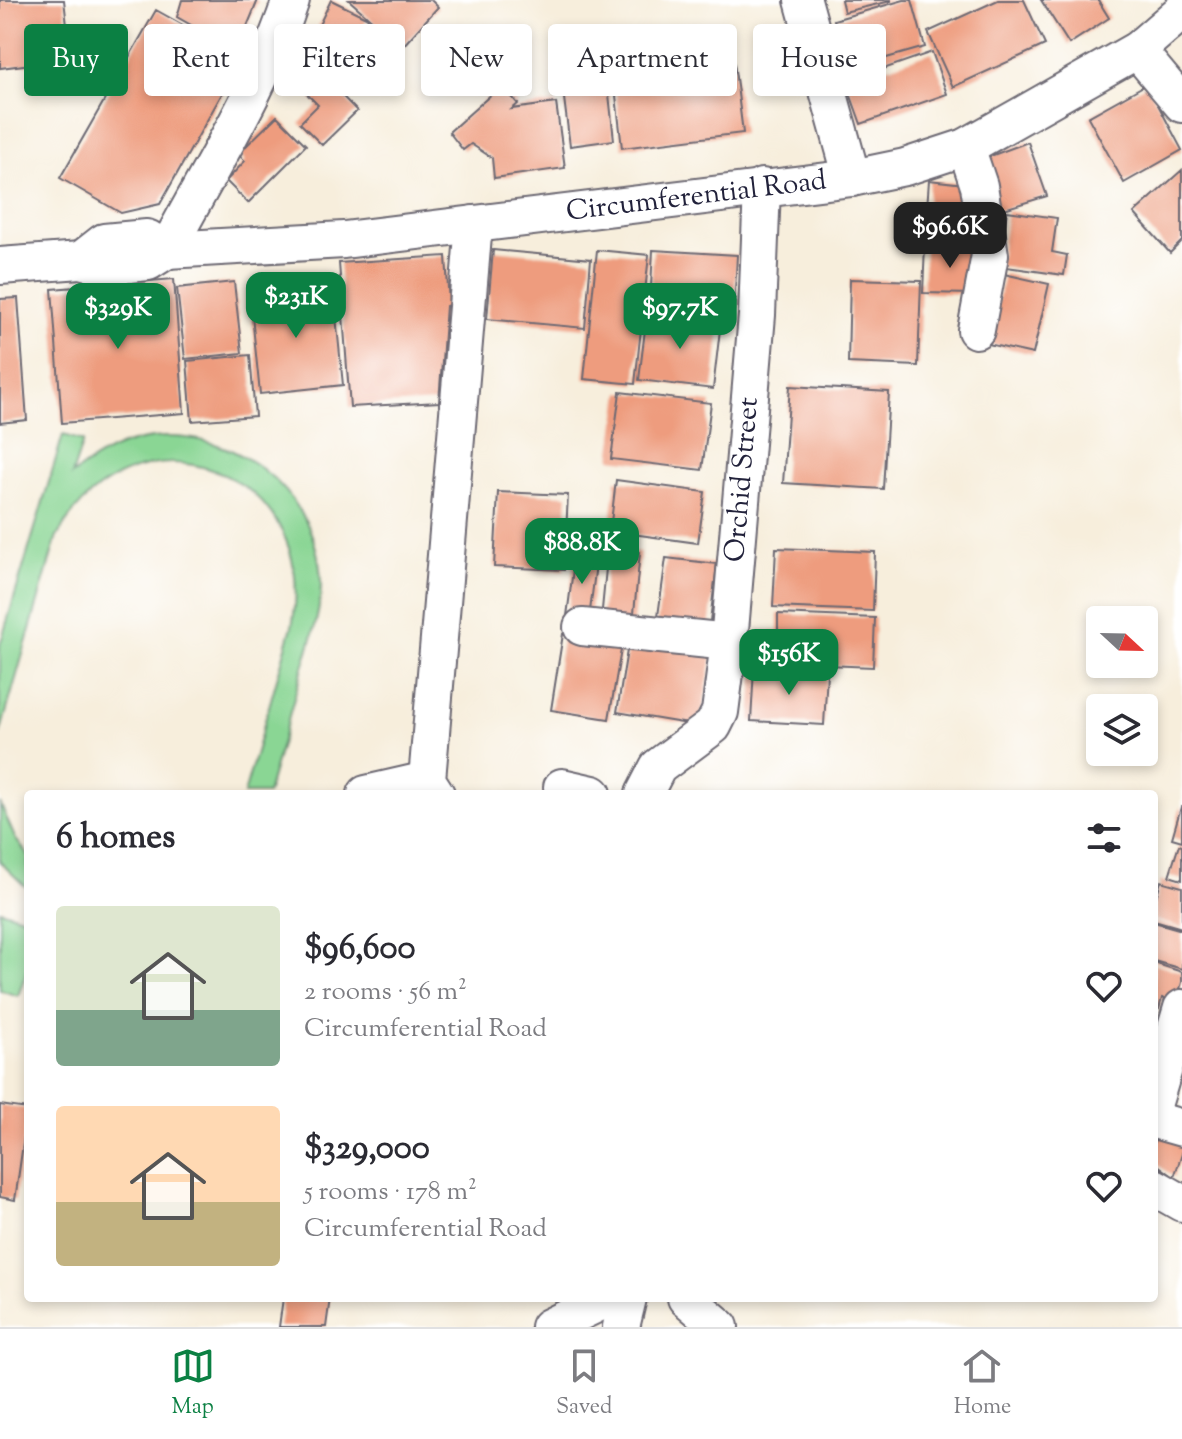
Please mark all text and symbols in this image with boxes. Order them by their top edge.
chip: Buy [24,24,128,96]
chip: Rent [144,24,258,96]
chip: Filters [274,24,405,96]
chip: New [421,24,532,96]
chip: Apartment [548,24,737,96]
chip: House [753,24,886,96]
street label: Circumferential Road [564,161,829,233]
pin: $96.6K [885,202,1015,270]
text: $96.6K [912,209,988,246]
pin: $231K [240,272,352,340]
text: $231K [264,279,328,316]
pin: $329K [62,283,174,351]
pin: $97.7K [615,283,745,351]
text: $329K [84,290,152,327]
text: $97.7K [642,290,718,327]
street label: Orchid Street [716,395,770,564]
pin: $88.8K [517,518,647,586]
text: $88.8K [543,525,621,562]
north arrow [1086,606,1158,678]
map controls [1086,606,1158,766]
pin: $156K [733,629,845,697]
text: $156K [757,636,821,673]
button: layers [1086,694,1158,766]
text: 6 homes [56,814,175,863]
icon: filters [1082,816,1126,860]
text: $96,600 [304,925,416,974]
icon: home [120,938,216,1034]
icon: heart [1082,964,1126,1008]
text: 2 rooms · 56 m² [304,974,467,1011]
text: Circumferential Road [304,1011,547,1048]
text: $329,000 [304,1125,430,1174]
icon: home [120,1138,216,1234]
icon: heart [1082,1164,1126,1208]
text: 5 rooms · 178 m² [304,1174,477,1211]
text: Circumferential Road [304,1211,547,1248]
tab: Map [171,1344,215,1424]
tab: Saved [556,1344,612,1424]
tab: Home [954,1344,1011,1424]

